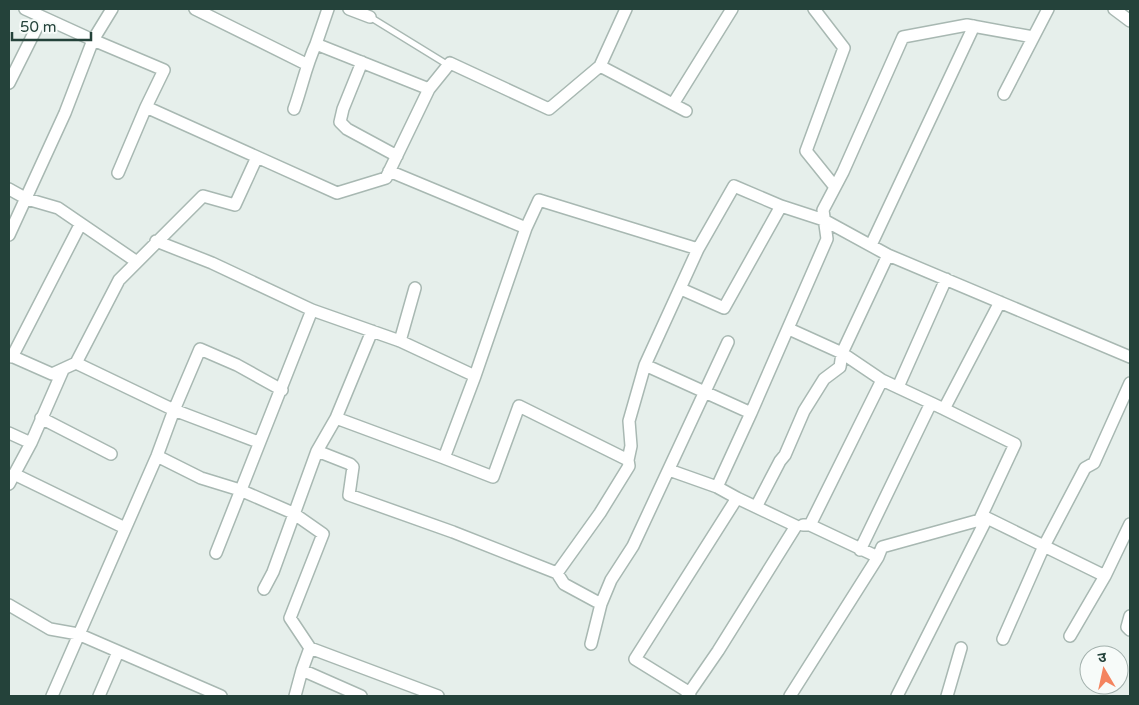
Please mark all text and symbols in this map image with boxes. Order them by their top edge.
scale bar [12,10,91,42]
text: 50 m [20,18,57,36]
north arrow [1079,645,1129,695]
text: उ [1097,648,1108,667]

